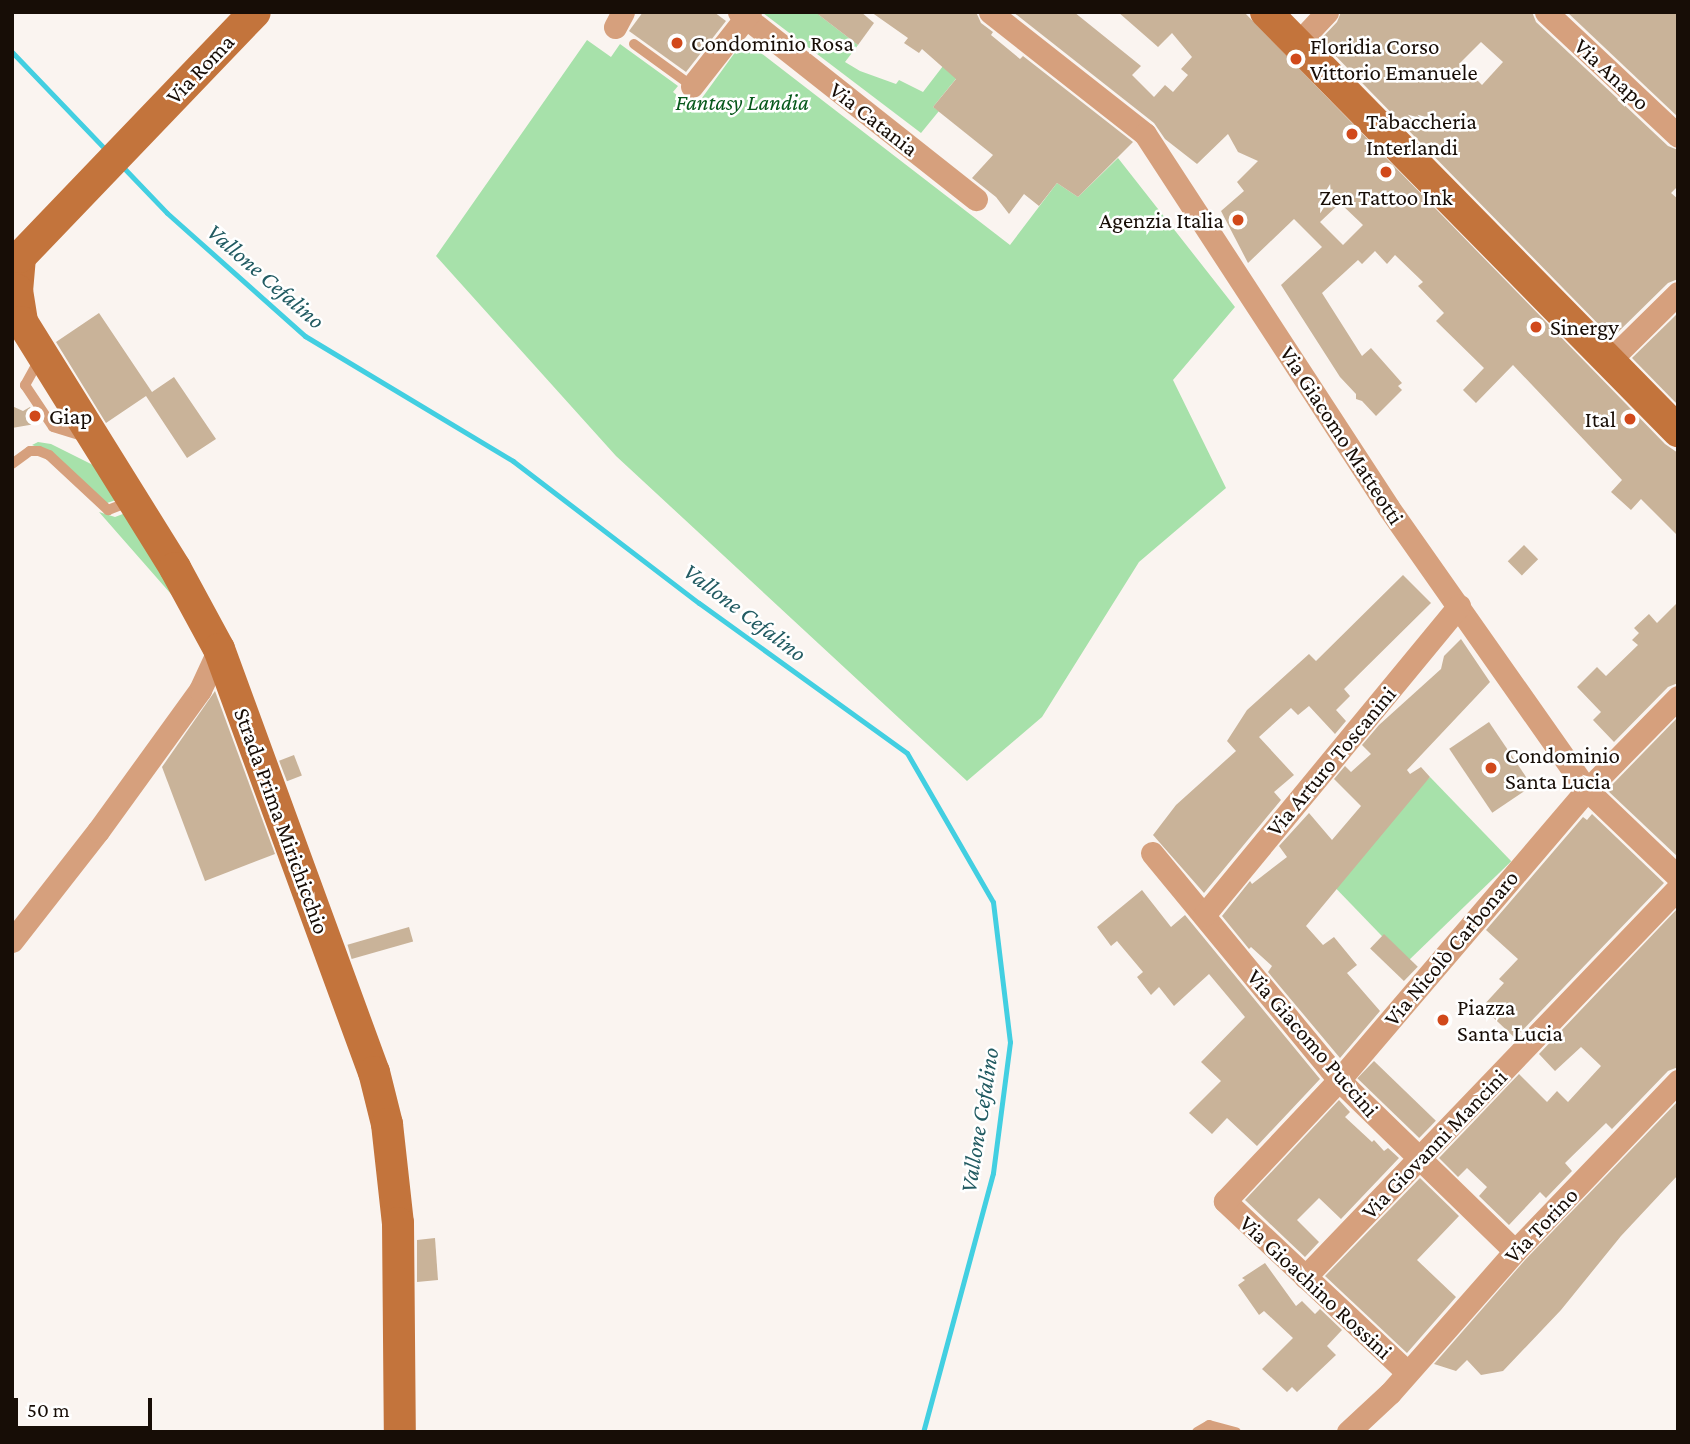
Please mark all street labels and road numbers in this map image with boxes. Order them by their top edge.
street label: Via Roma [160,28,240,110]
street label: Via Anapo [1568,32,1656,116]
street label: Via Catania [824,76,924,162]
street label: Via Giacomo Matteotti [1274,340,1410,530]
street label: Via Arturo Toscanini [1260,680,1402,842]
street label: Strada Prima Mirichicchio [228,704,336,938]
street label: Via Nicolò Carbonaro [1378,864,1524,1032]
street label: Via Giacomo Puccini [1241,963,1385,1123]
street label: Via Giovanni Mancini [1355,1063,1513,1225]
street label: Via Torino [1498,1181,1584,1269]
street label: Via Gioachino Rossini [1234,1209,1398,1365]

